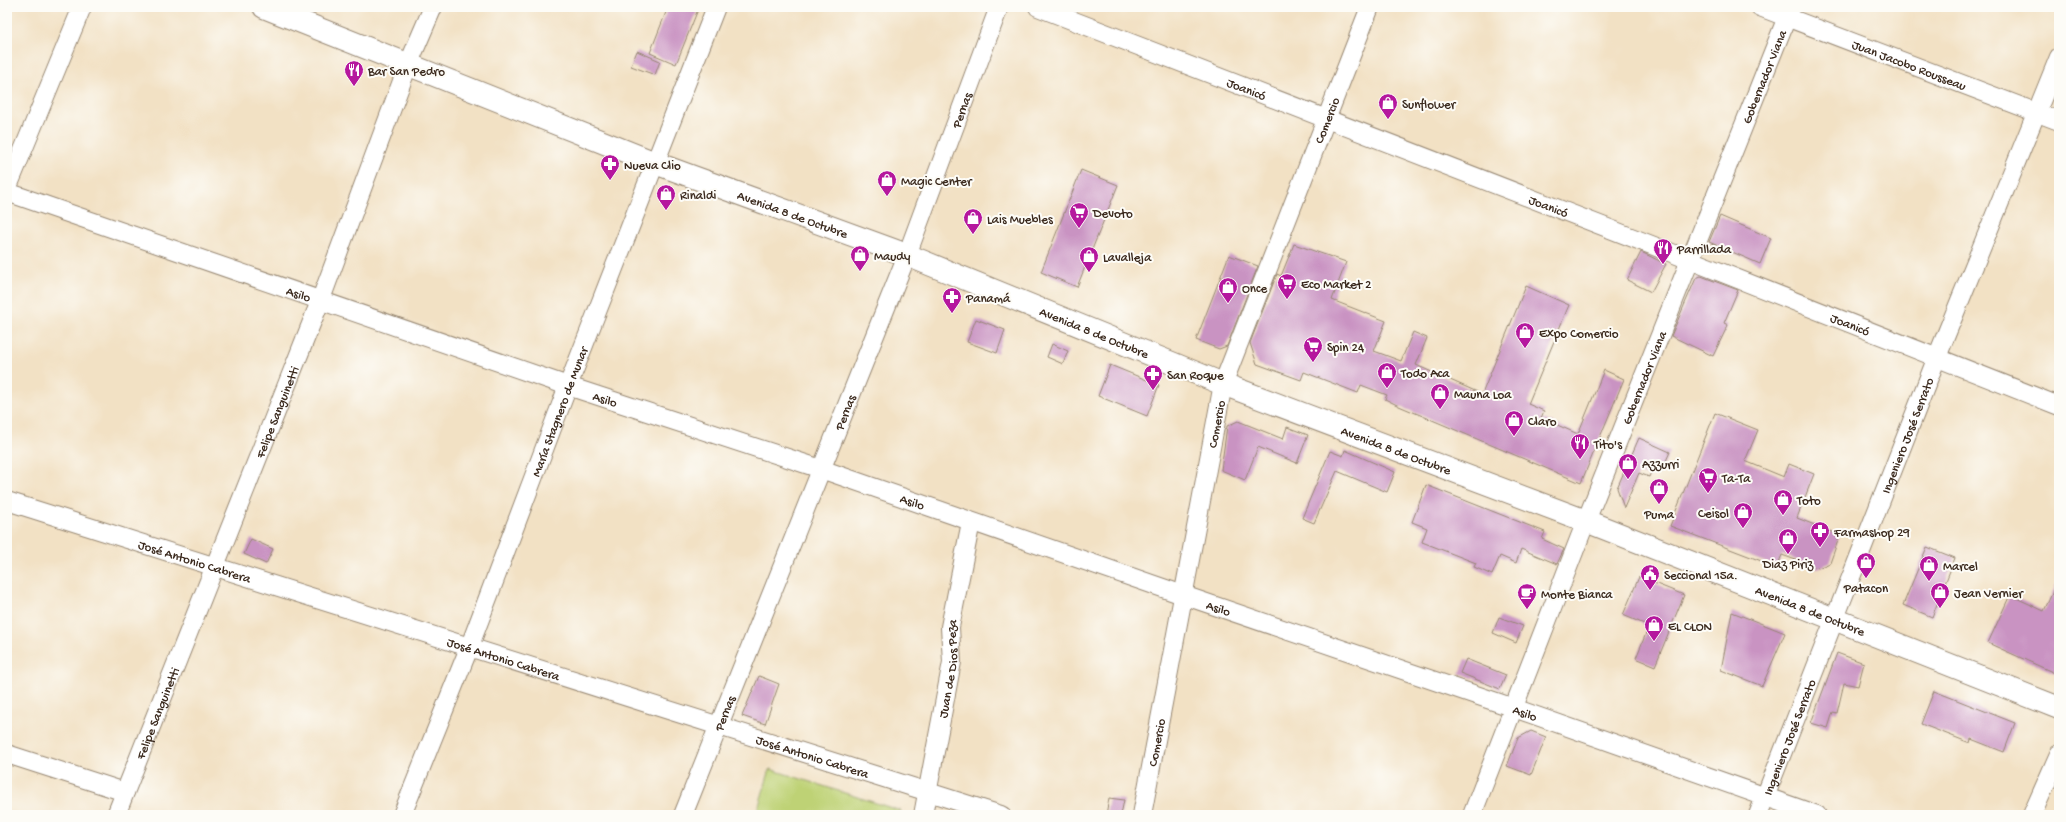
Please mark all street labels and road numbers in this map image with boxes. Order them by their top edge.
street label: Gobernador Viana [1740,28,1791,126]
street label: Juan Jacobo Rousseau [1849,38,1968,95]
street label: Joanicó [1224,76,1268,105]
street label: Pernas [949,90,977,131]
street label: Comercio [1313,95,1344,146]
street label: Avenida 8 de Octubre [735,189,850,243]
street label: Joanicó [1526,193,1570,222]
street label: Asilo [284,284,313,307]
street label: Avenida 8 de Octubre [1037,305,1151,363]
street label: Joanicó [1828,311,1872,340]
street label: Gobernador Viana [1620,329,1671,427]
street label: María Stagnero de Munar [529,344,593,479]
street label: Felipe Sanguinetti [253,364,304,462]
street label: Ingeniero José Serrato [1879,376,1938,496]
street label: Asilo [590,390,619,412]
street label: Pernas [832,392,861,434]
street label: Comercio [1206,399,1230,449]
street label: Avenida 8 de Octubre [1338,424,1453,480]
street label: Asilo [898,492,926,515]
street label: José Antonio Cabrera [136,538,253,588]
street label: Avenida 8 de Octubre [1753,584,1867,641]
street label: Asilo [1204,598,1232,621]
street label: Juan de Dios Peza [937,617,962,719]
street label: José Antonio Cabrera [445,635,562,685]
street label: Felipe Sanguinetti [134,665,184,763]
street label: Ingeniero José Serrato [1762,677,1820,798]
street label: Pernas [712,693,740,735]
street label: Asilo [1510,703,1539,726]
street label: Comercio [1146,717,1170,768]
street label: José Antonio Cabrera [754,733,871,783]

